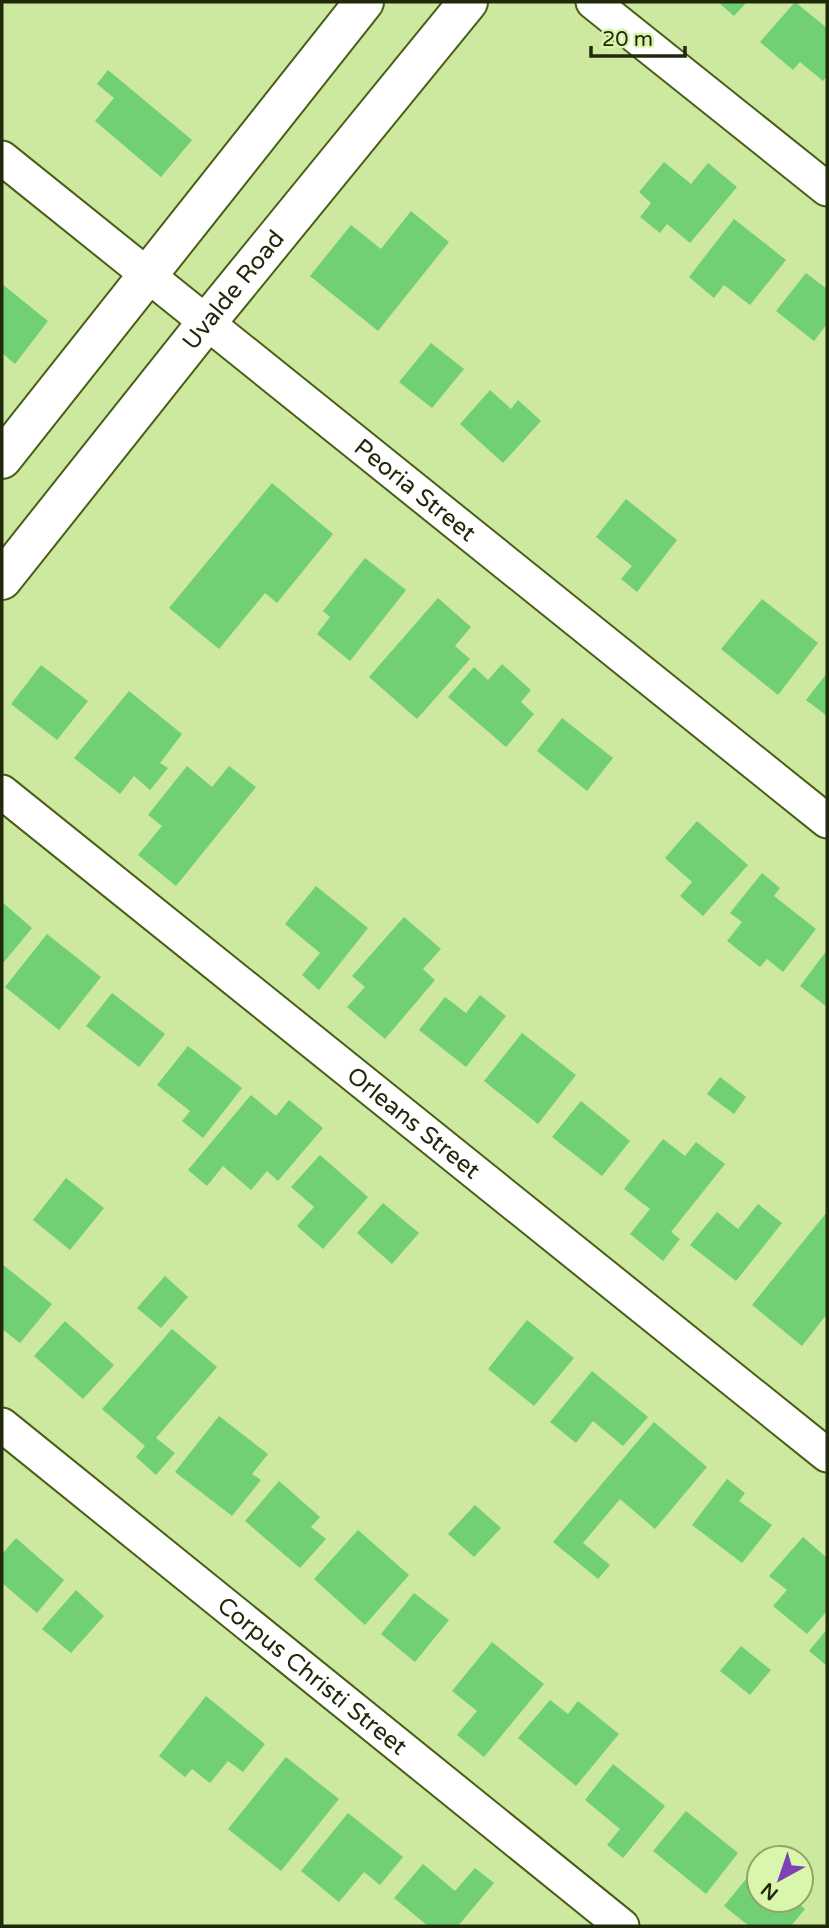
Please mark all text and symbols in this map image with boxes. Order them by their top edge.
scale bar [591,14,686,58]
text: 20 m [602,27,653,52]
street label: Uvalde Road [177,225,291,356]
street label: Peoria Street [348,433,481,548]
street label: Orleans Street [341,1061,486,1185]
street label: Corpus Christi Street [211,1591,413,1761]
north arrow [745,1844,815,1914]
text: N [757,1878,783,1905]

